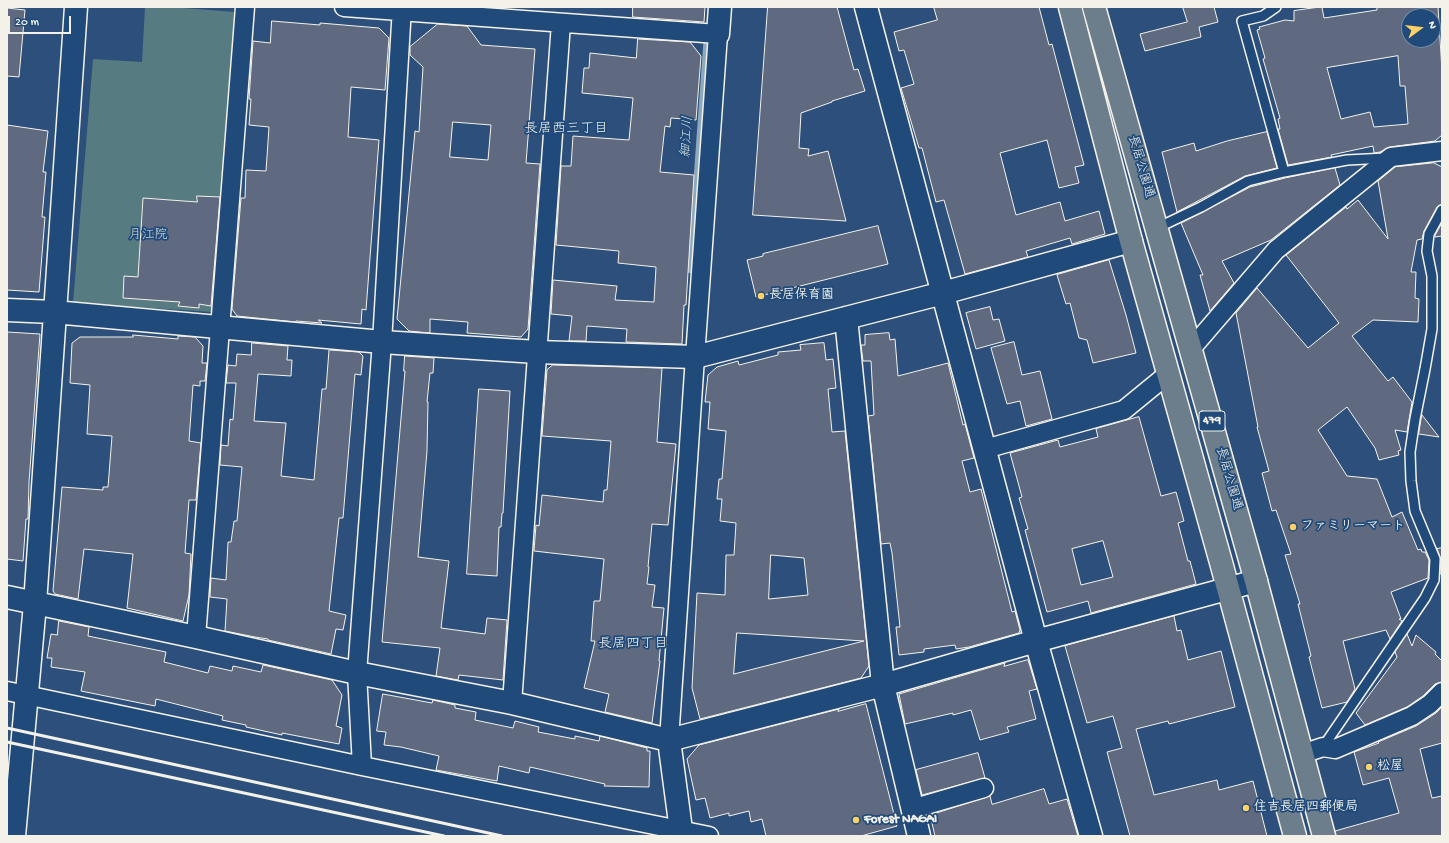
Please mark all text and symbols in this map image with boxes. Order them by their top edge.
scale bar [10,8,73,34]
north arrow [1401,8,1441,48]
text: 20 m [15,16,39,30]
text: N [1425,20,1438,30]
water label: 細江川 [678,115,698,159]
district label: 長居西三丁目 [524,122,608,138]
street label: 長居公園通 [1124,134,1156,200]
park label: 月江院 [129,228,167,244]
place label: 長居保育園 [769,288,834,304]
marker: 長居保育園 [756,291,766,301]
road number: 479 [1199,411,1225,431]
street label: 長居公園通 [1212,446,1244,512]
place label: ファミリーマート [1301,519,1405,535]
marker: ファミリーマート [1288,522,1298,532]
district label: 長居四丁目 [598,637,668,653]
place label: 松屋 [1377,759,1403,775]
marker: 松屋 [1364,762,1374,772]
place label: 住吉長居四郵便局 [1254,800,1358,816]
marker: 住吉長居四郵便局 [1241,803,1251,813]
place label: Forest NAGAI [864,812,937,828]
marker: Forest NAGAI [851,815,861,825]

